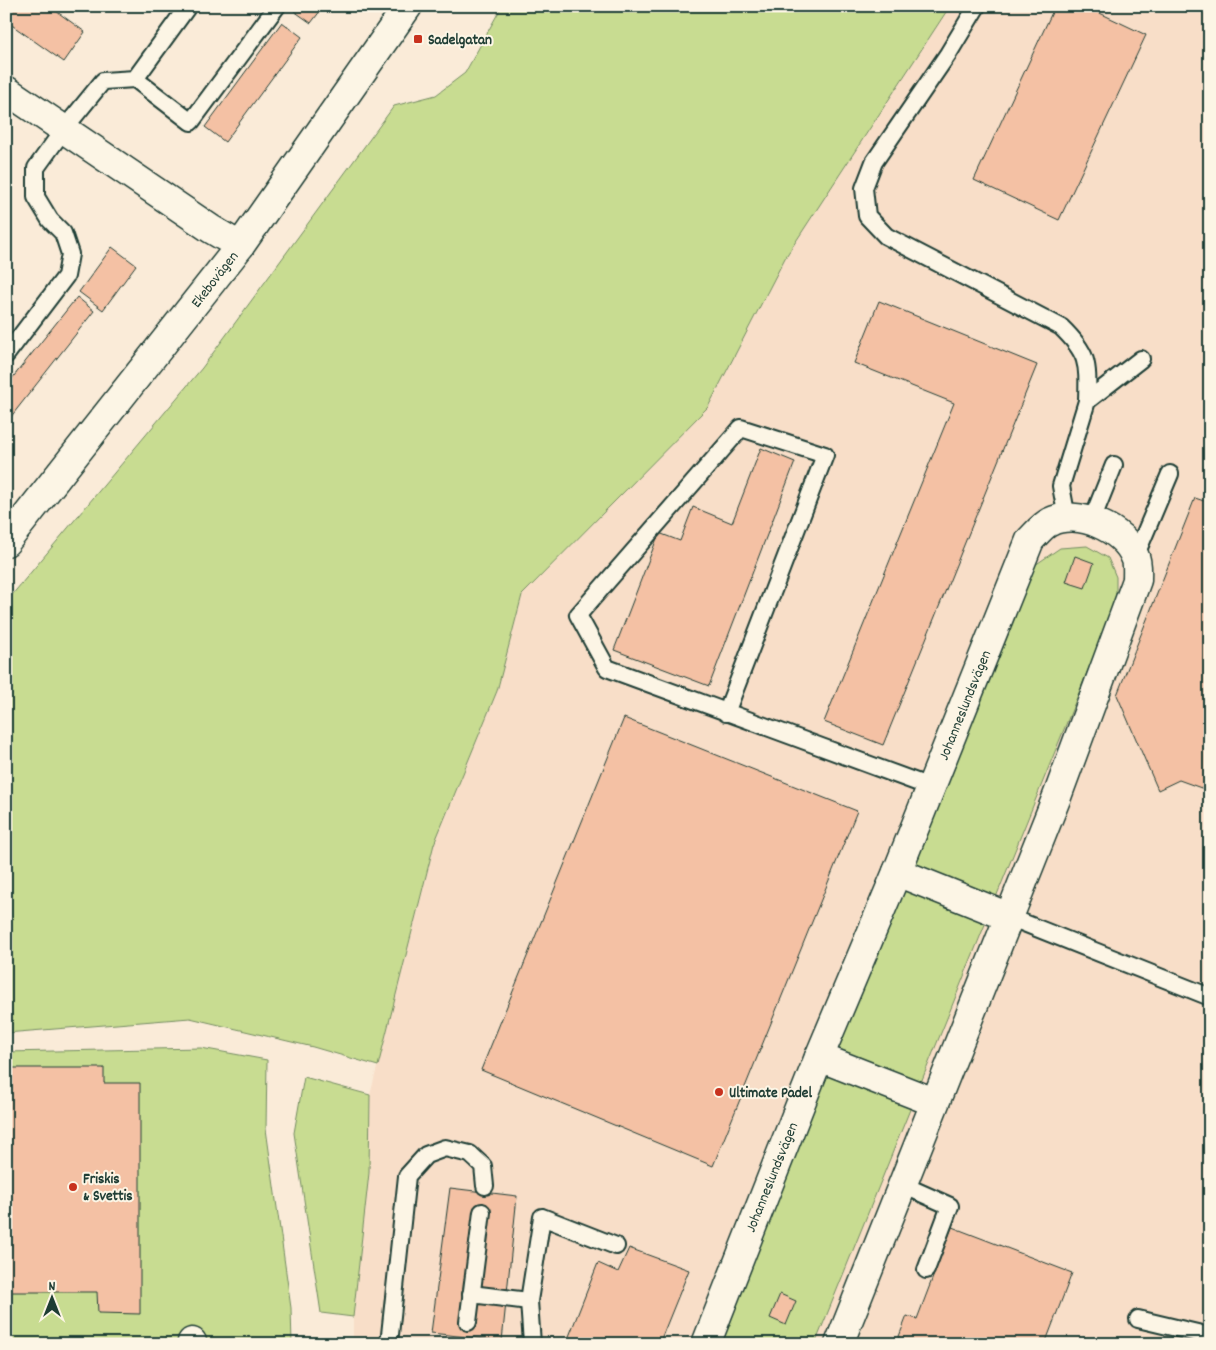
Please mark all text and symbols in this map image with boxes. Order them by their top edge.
place label: Sadelgatan [428,30,492,52]
marker: Sadelgatan [412,33,424,45]
street label: Ekebovägen [186,247,245,313]
street label: Johanneslundsvägen [934,647,998,764]
place label: Ultimate Padel [729,1083,812,1105]
marker: Ultimate Padel [713,1086,725,1098]
street label: Johanneslundsvägen [741,1119,805,1236]
place label: Friskis & Svettis [83,1169,133,1208]
marker: Friskis & Svettis [67,1181,79,1193]
north arrow [28,1272,78,1322]
text: N [49,1277,56,1297]

